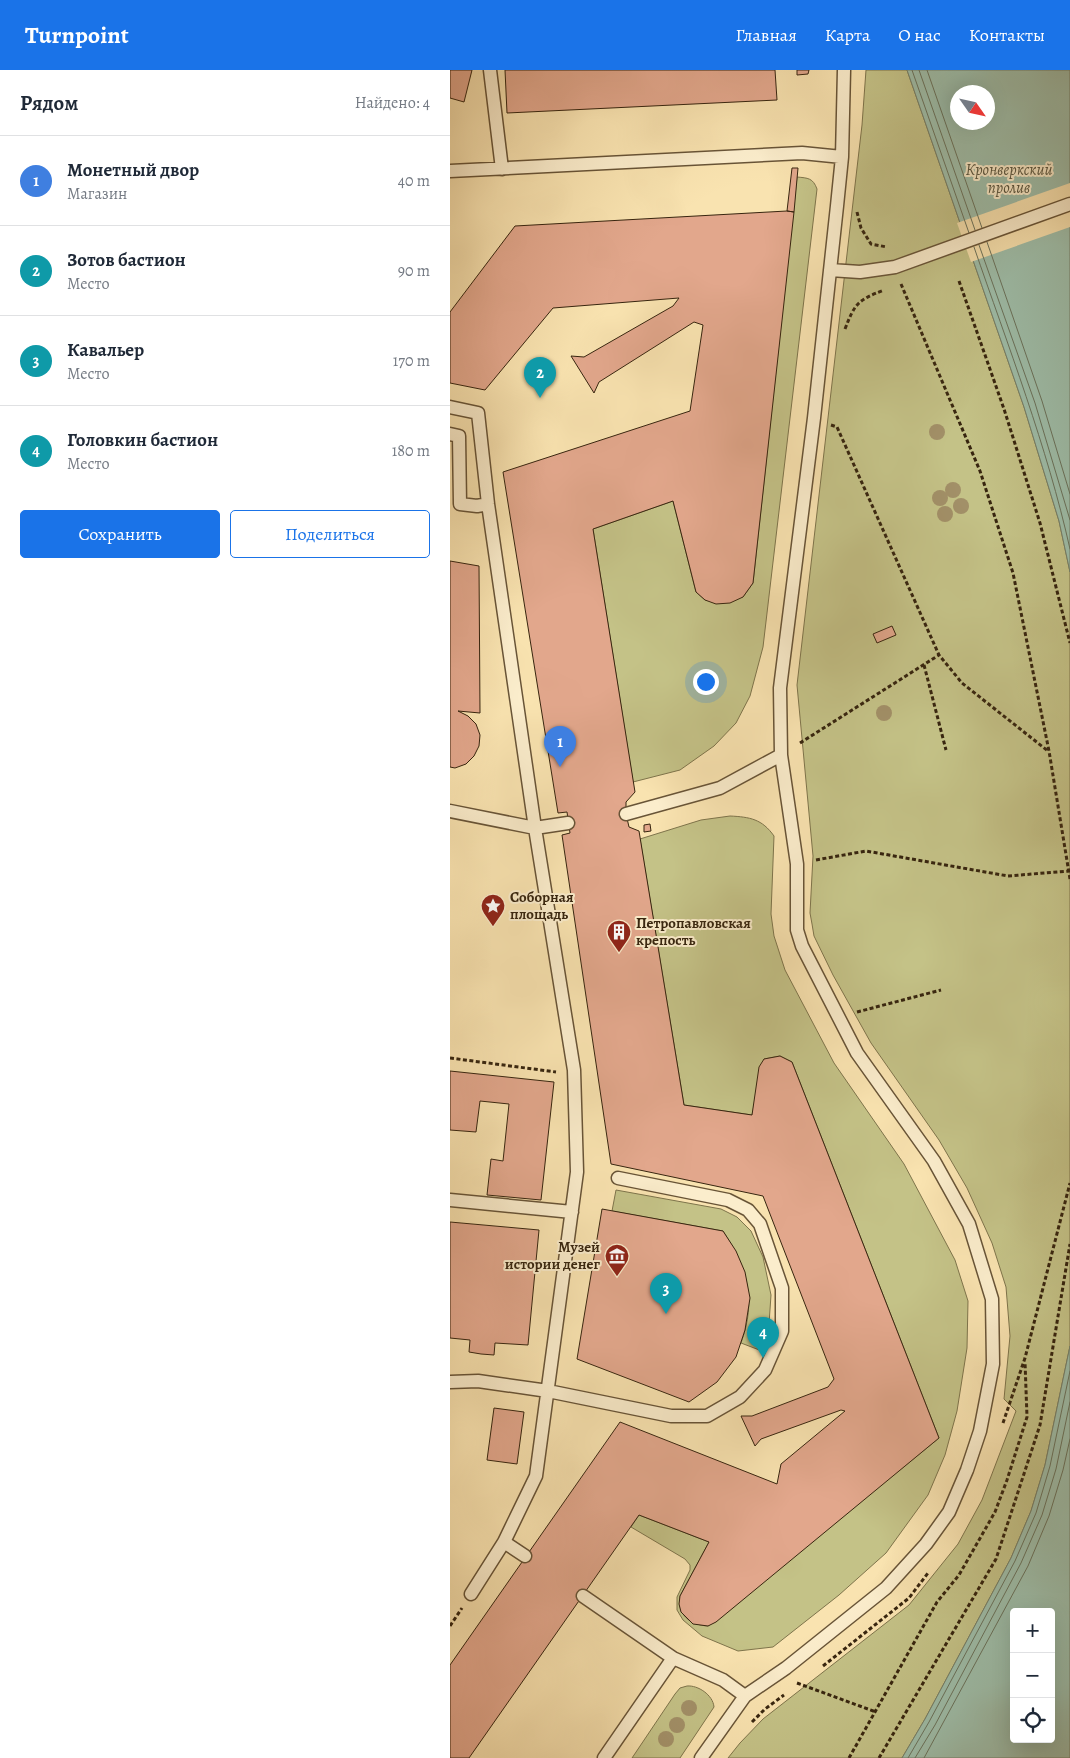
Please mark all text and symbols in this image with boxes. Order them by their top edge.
text: Turnpoint [25,19,129,51]
text: Главная [736,23,797,47]
text: Карта [825,23,870,47]
text: О нас [898,23,941,47]
text: Контакты [969,23,1045,47]
north arrow [950,85,995,130]
text: Рядом [20,89,78,117]
text: Найдено: 4 [355,92,430,114]
text: Монетный двор [67,157,199,183]
water label: Кронверкский пролив [966,159,1052,199]
text: 1 [33,170,39,192]
text: 40 m [398,170,430,192]
text: Магазин [67,183,127,205]
text: Зотов бастион [67,247,186,273]
text: 2 [32,260,40,282]
text: 90 m [398,260,430,282]
text: Место [67,273,110,295]
text: Кавальер [67,337,144,363]
text: 3 [33,350,39,372]
text: 170 m [393,350,430,372]
pin: 2 [524,357,556,398]
text: Место [67,363,110,385]
text: Головкин бастион [67,427,218,453]
text: 4 [32,440,40,462]
text: 180 m [392,440,430,462]
text: Место [67,453,110,475]
button: Сохранить [20,510,220,558]
button: Поделиться [230,510,430,558]
your location [693,669,719,695]
pin: 1 [544,726,576,767]
place label: Соборная площадь [510,887,574,924]
place icon: Соборная площадь [480,893,506,927]
place label: Петропавловская крепость [636,913,751,950]
building icon: Петропавловская крепость [606,919,632,953]
place label: Музей истории денег [505,1237,600,1274]
museum icon: Музей истории денег [604,1243,630,1277]
pin: 3 [650,1273,682,1314]
pin: 4 [747,1317,779,1358]
map controls [1010,1608,1055,1743]
button: + [1010,1608,1055,1653]
button: − [1010,1653,1055,1698]
button: locate [1010,1698,1055,1743]

